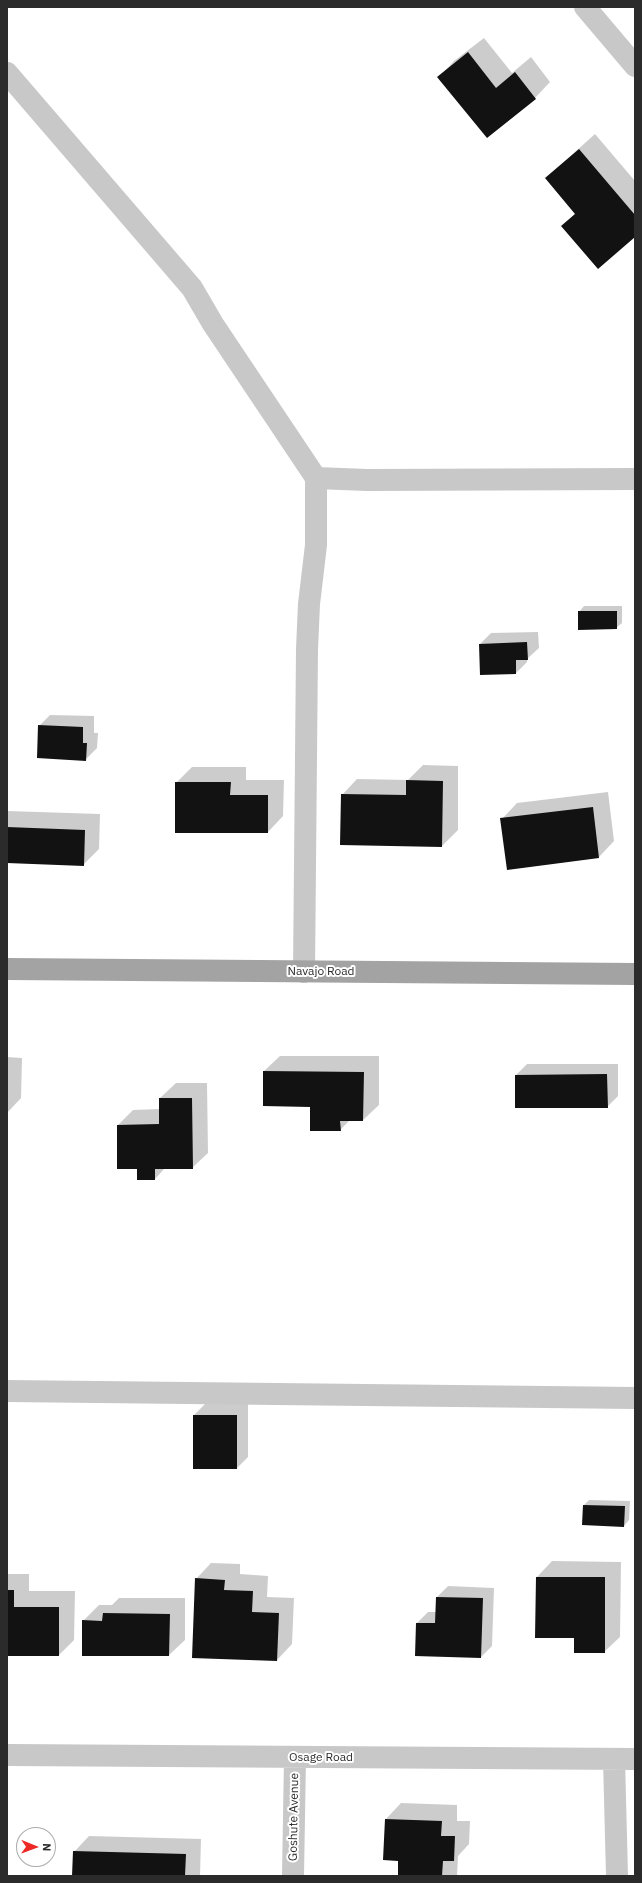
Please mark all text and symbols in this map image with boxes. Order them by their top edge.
street label: Navajo Road [287,965,355,979]
street label: Osage Road [289,1751,353,1765]
street label: Goshute Avenue [286,1773,302,1861]
north arrow [16,1827,56,1867]
text: N [40,1843,54,1851]

